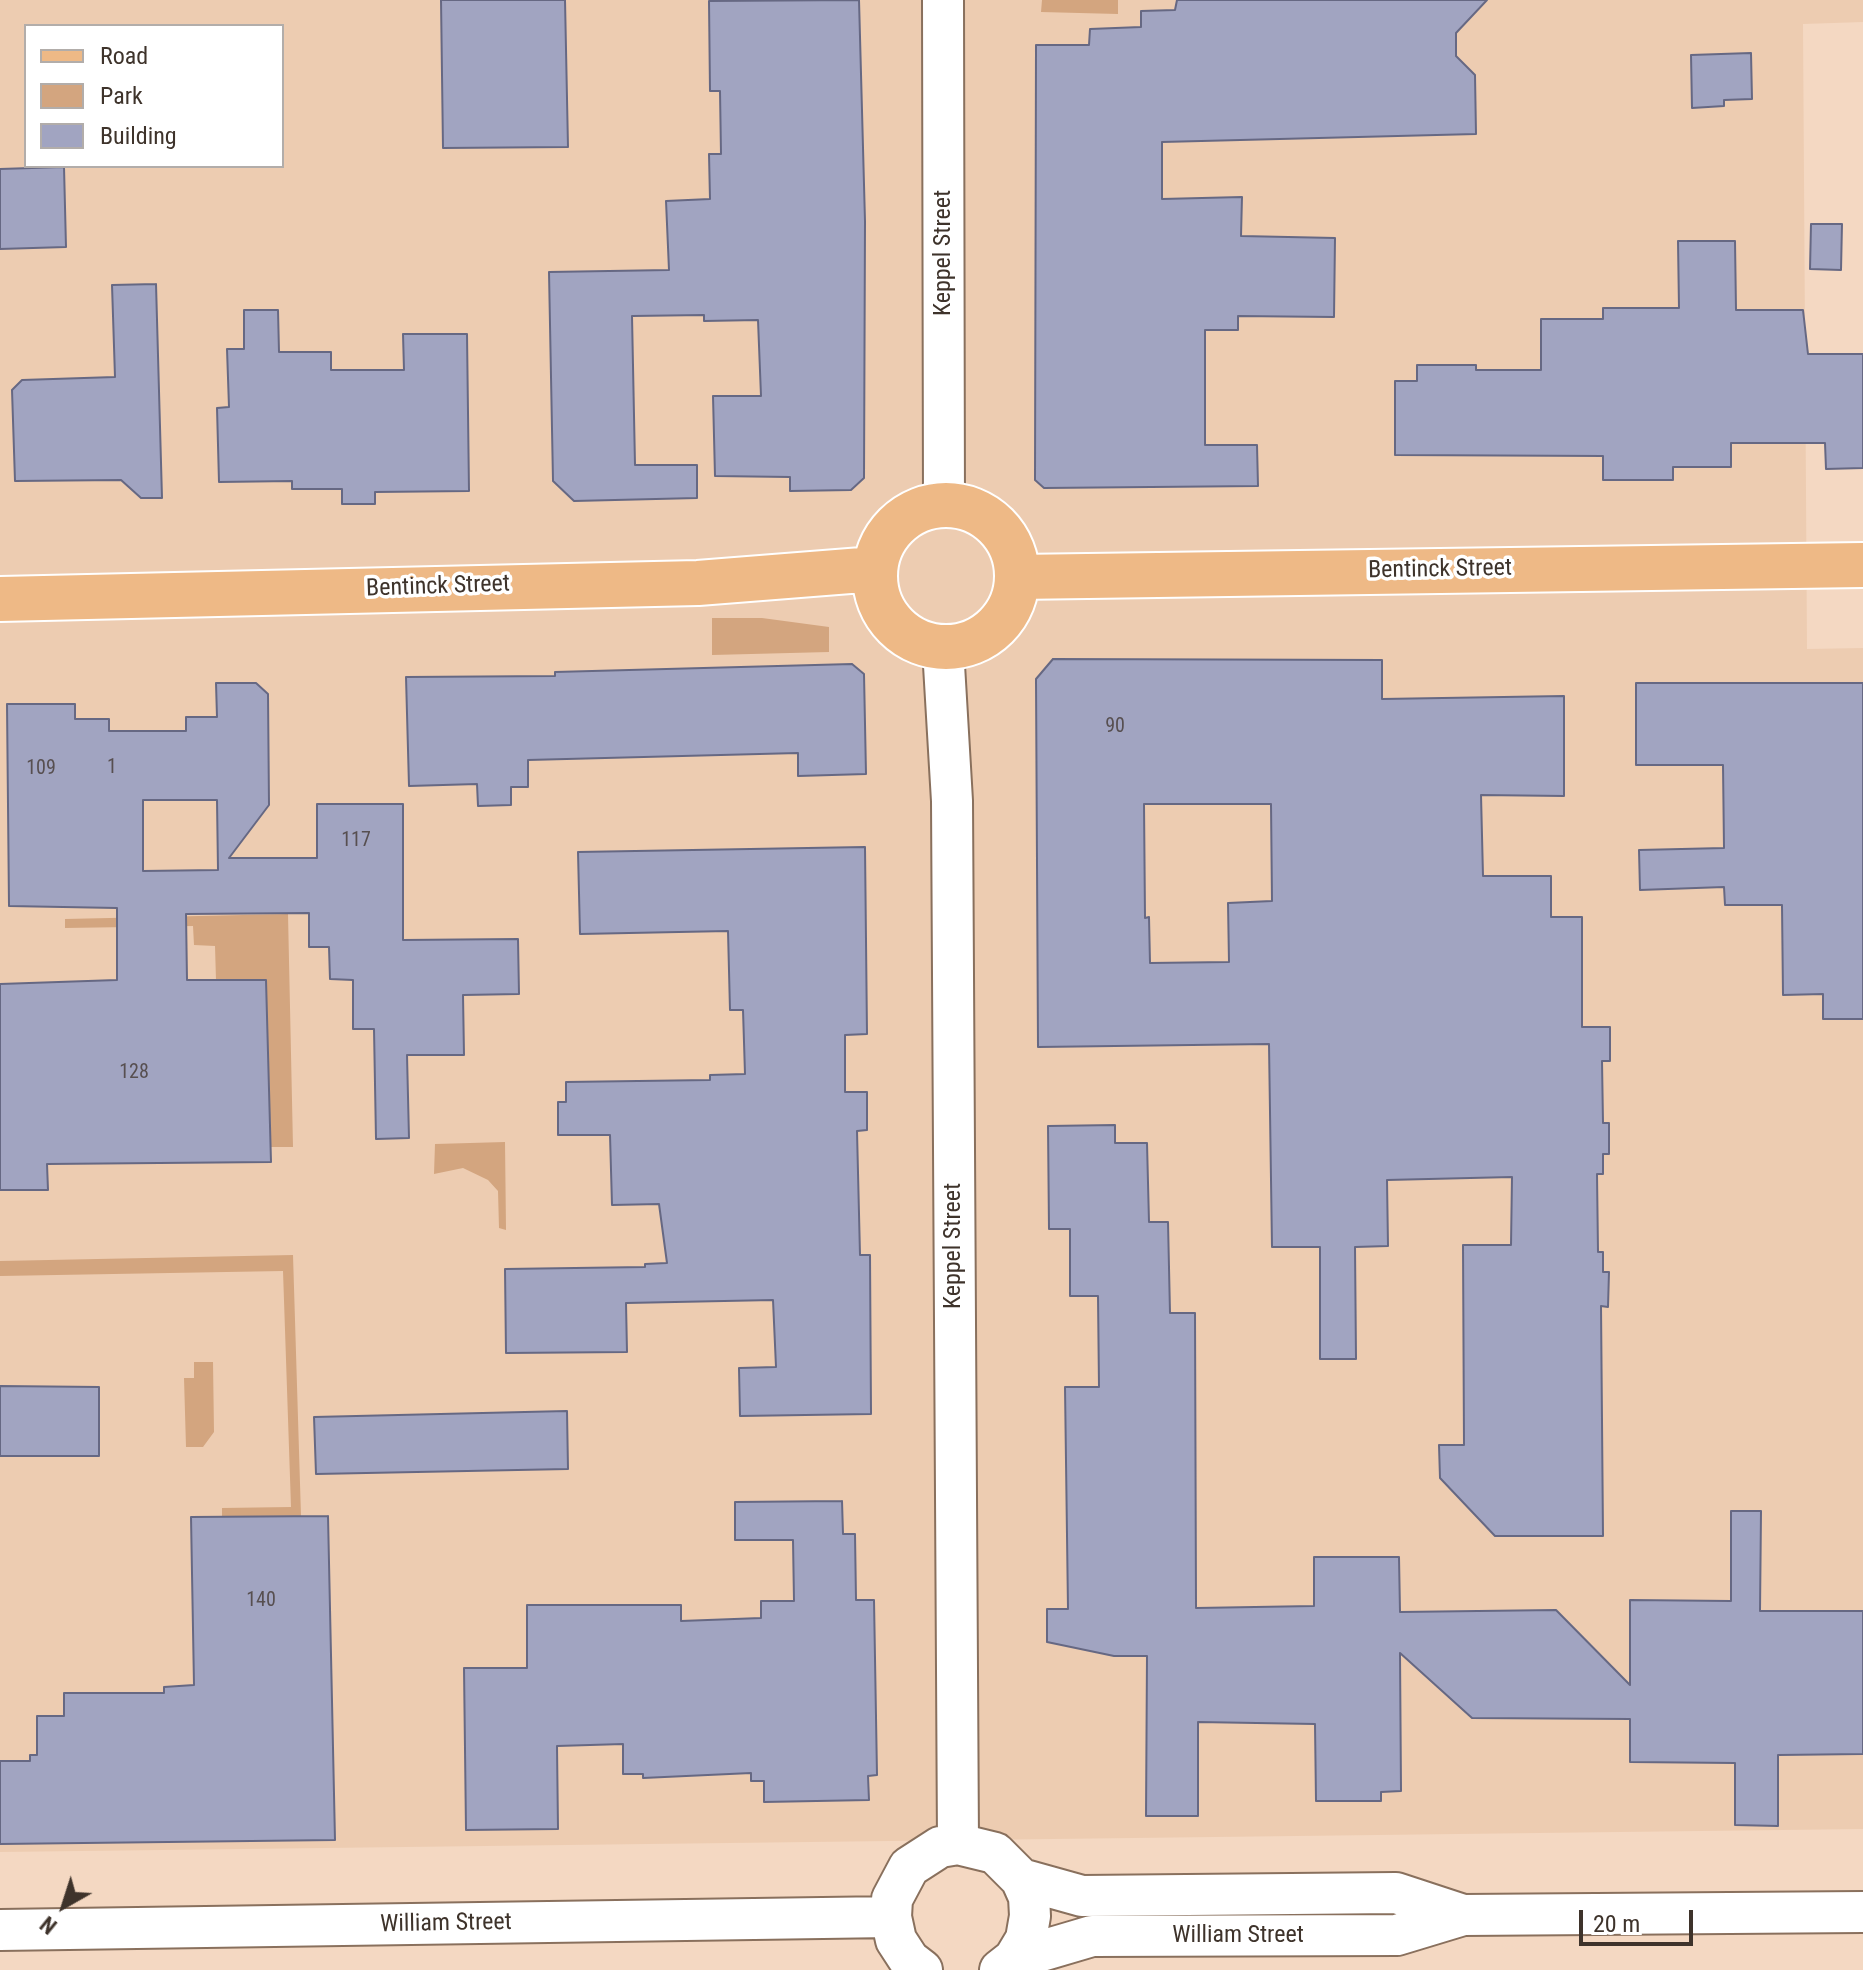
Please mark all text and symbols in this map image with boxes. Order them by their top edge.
legend [24,24,284,168]
text: Road [100,42,148,70]
text: Park [100,82,143,110]
text: Building [100,122,177,150]
street label: Keppel Street [930,190,958,316]
street label: Bentinck Street [1368,554,1512,586]
street label: Bentinck Street [366,570,510,604]
house number: 90 [1105,715,1125,739]
house number: 1 [107,756,117,780]
house number: 109 [26,757,56,781]
house number: 117 [341,829,371,853]
house number: 128 [119,1061,149,1085]
street label: Keppel Street [940,1183,968,1309]
house number: 140 [246,1589,276,1613]
north arrow [24,1866,104,1946]
scale bar [1583,1894,1697,1944]
street label: William Street [380,1908,512,1940]
text: 20 m [1593,1910,1640,1938]
text: N [35,1911,62,1939]
street label: William Street [1172,1922,1304,1950]

